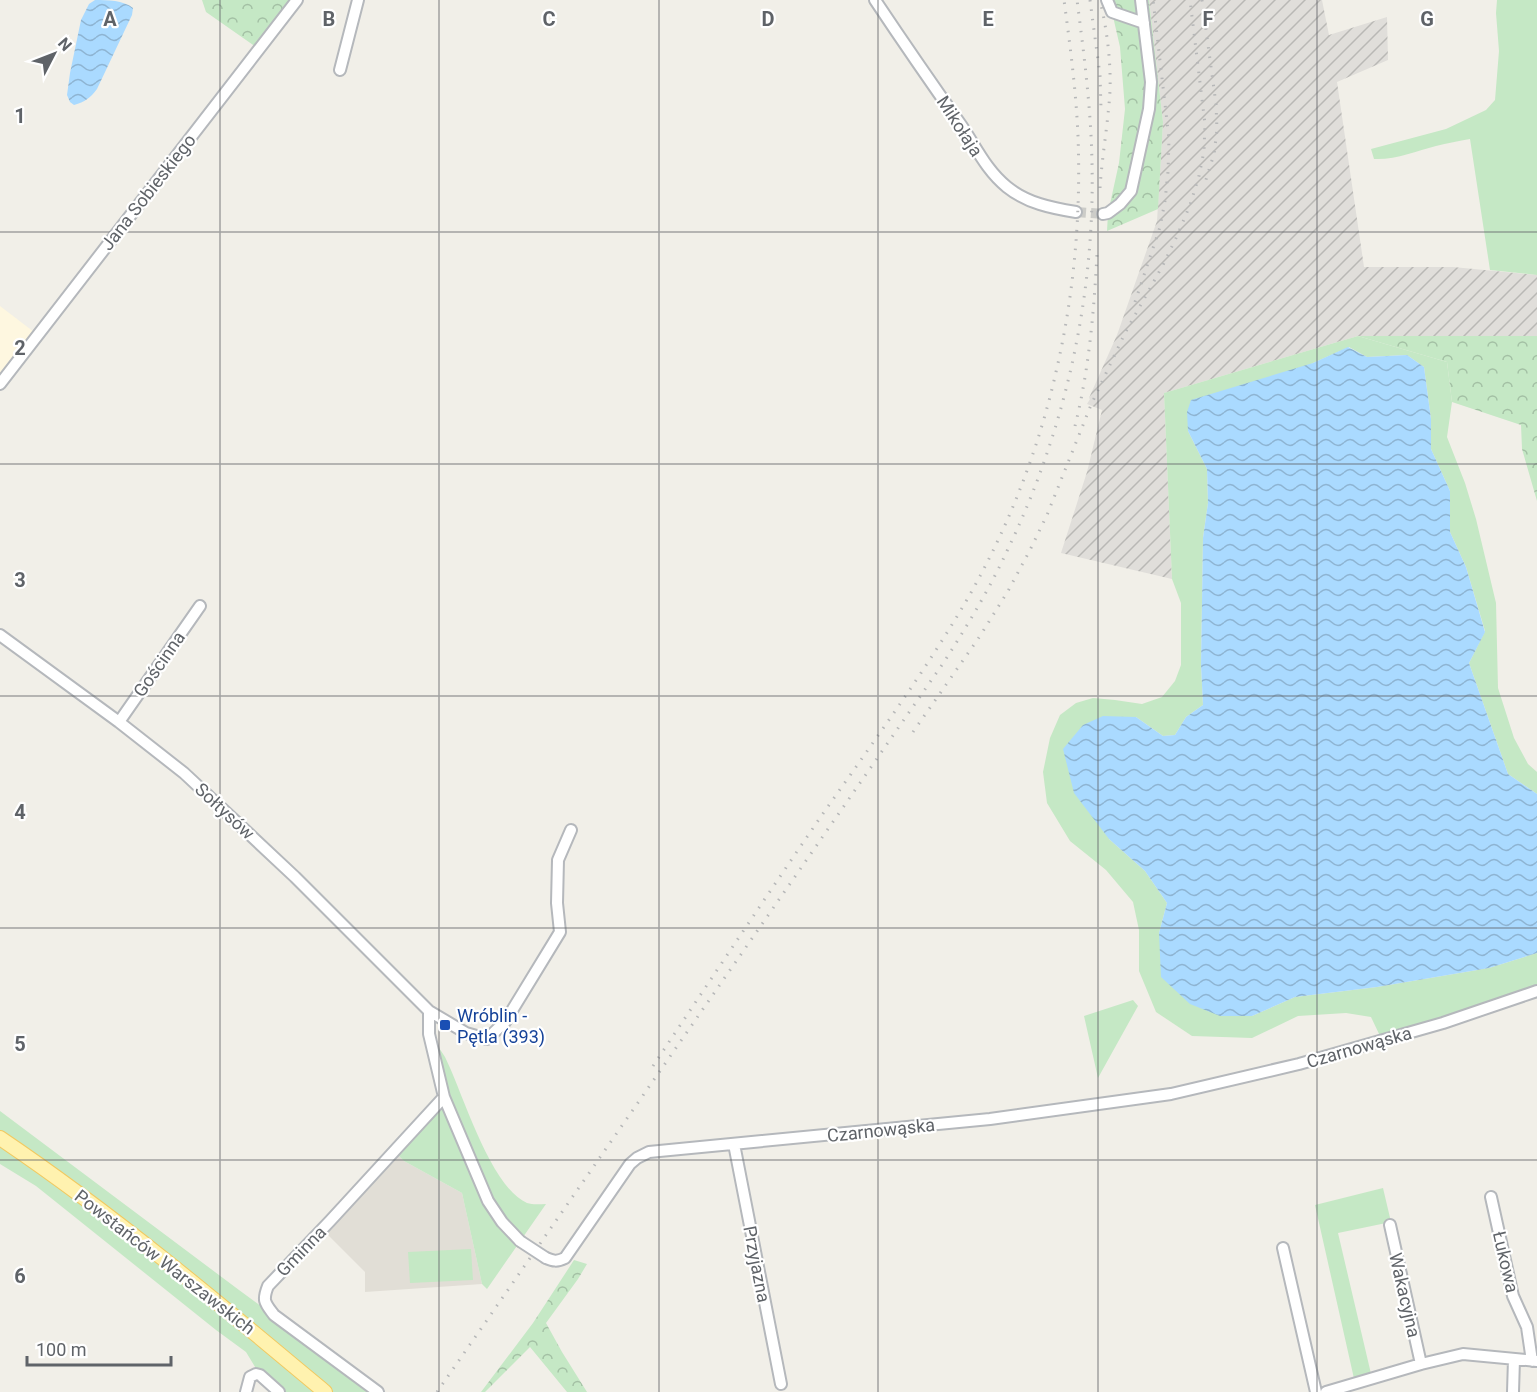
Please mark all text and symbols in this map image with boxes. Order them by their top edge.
text: A [103,7,117,31]
text: B [323,7,335,31]
text: C [542,7,556,31]
text: D [762,7,775,31]
text: E [982,7,994,31]
text: F [1203,7,1214,31]
text: G [1420,7,1434,31]
north arrow [24,24,84,84]
text: N [54,34,76,55]
street label: Mikołaja [933,92,987,160]
text: 1 [14,104,26,128]
street label: Jana Sobieskiego [96,130,200,254]
text: 2 [14,336,26,360]
text: 3 [14,568,26,592]
street label: Gościnna [129,627,189,701]
street label: Sołtysów [191,778,259,844]
text: 4 [14,800,26,824]
place label: Wróblin - Pętla (393) [457,1005,545,1048]
marker: Wróblin - Pętla (393) [438,1018,452,1032]
street label: Czarnowąska [1304,1022,1414,1072]
text: 5 [14,1032,26,1056]
street label: Czarnowąska [826,1114,936,1146]
street label: Powstańców Warszawskich [71,1185,259,1339]
street label: Gminna [272,1221,330,1281]
street label: Przyjazna [739,1224,775,1304]
street label: Łukowa [1489,1229,1523,1295]
street label: Wakacyjna [1385,1251,1425,1339]
text: 6 [14,1264,26,1288]
scale bar [27,1329,171,1367]
text: 100 m [36,1339,87,1360]

